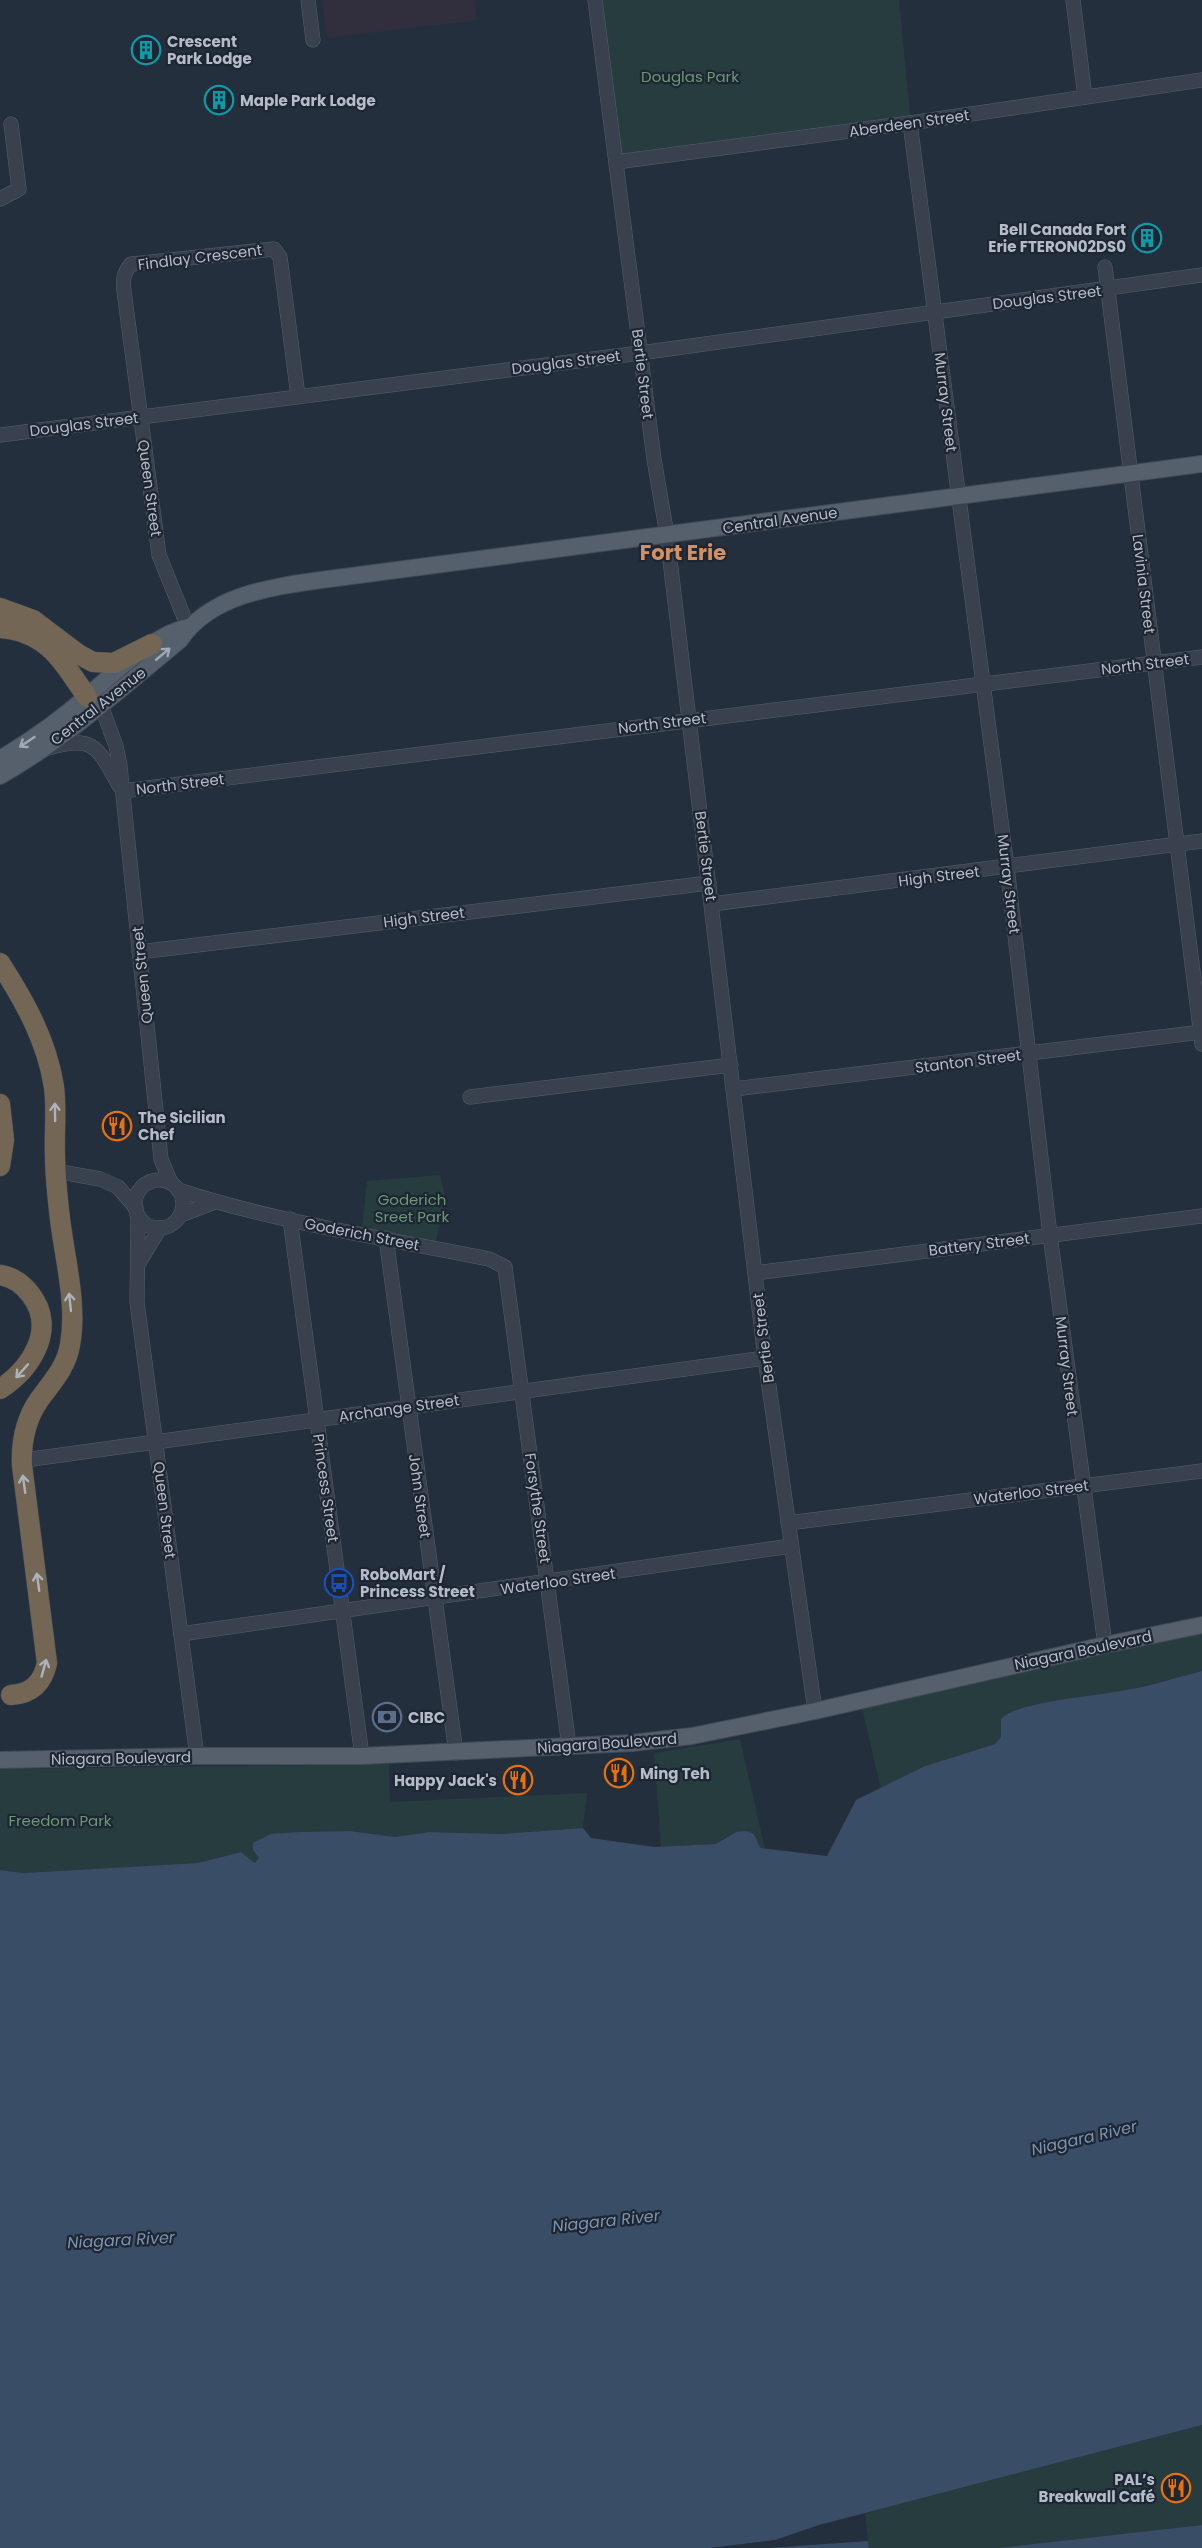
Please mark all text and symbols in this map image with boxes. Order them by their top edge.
place label: Crescent Park Lodge [167,31,252,69]
building icon: Crescent Park Lodge [130,34,162,66]
park label: Douglas Park [641,66,739,87]
building icon: Maple Park Lodge [203,84,235,116]
place label: Maple Park Lodge [240,90,376,111]
street label: Aberdeen Street [847,104,971,142]
place label: Bell Canada Fort Erie FTERON02DS0 [988,219,1126,257]
building icon: Bell Canada Fort Erie FTERON02DS0 [1131,222,1163,254]
street label: Findlay Crescent [137,239,263,275]
street label: Douglas Street [991,280,1103,314]
street label: Bertie Street [627,328,659,420]
street label: Douglas Street [510,345,622,379]
street label: Murray Street [929,351,963,453]
street label: Douglas Street [28,407,140,441]
street label: Queen Street [133,438,167,538]
street label: Central Avenue [721,502,839,538]
street label: Lavinia Street [1127,533,1161,635]
district label: Fort Erie [640,538,726,567]
one-way arrow [155,647,170,661]
street label: North Street [1100,648,1190,680]
street label: Central Avenue [46,662,150,750]
street label: North Street [617,707,707,739]
one-way arrow [20,736,36,748]
street label: North Street [135,768,225,800]
street label: Bertie Street [690,810,722,902]
street label: Murray Street [992,833,1026,935]
street label: High Street [897,861,981,891]
street label: High Street [382,902,466,932]
street label: Queen Street [126,925,158,1025]
street label: Stanton Street [914,1044,1022,1078]
one-way arrow [49,1103,61,1123]
place label: The Sicilian Chef [138,1107,226,1145]
restaurant icon: The Sicilian Chef [101,1110,133,1142]
park label: Goderich Sreet Park [375,1189,450,1227]
street label: Goderich Street [303,1213,421,1255]
street label: Battery Street [927,1227,1031,1261]
one-way arrow [64,1292,75,1312]
street label: Bertie Street [747,1292,779,1384]
street label: Murray Street [1050,1315,1084,1417]
one-way arrow [15,1363,29,1378]
street label: Archange Street [337,1389,461,1427]
street label: Princess Street [308,1432,344,1544]
street label: Forsythe Street [520,1451,556,1565]
street label: John Street [404,1453,436,1539]
street label: Queen Street [149,1460,181,1560]
one-way arrow [19,1474,30,1494]
street label: Waterloo Street [972,1475,1090,1509]
street label: Waterloo Street [499,1563,617,1599]
place label: RoboMart / Princess Street [360,1564,475,1602]
bus stop icon: RoboMart / Princess Street [323,1567,355,1599]
one-way arrow [32,1573,43,1593]
street label: Niagara Boulevard [1012,1625,1154,1675]
one-way arrow [39,1659,51,1678]
bank icon: CIBC [371,1701,403,1733]
place label: CIBC [408,1707,445,1728]
street label: Niagara Boulevard [536,1728,678,1758]
street label: Niagara Boulevard [51,1746,191,1770]
restaurant icon: Ming Teh [603,1757,635,1789]
place label: Ming Teh [640,1763,710,1784]
restaurant icon: Happy Jack's [502,1764,534,1796]
place label: Happy Jack's [394,1770,497,1791]
park label: Freedom Park [8,1810,112,1831]
water label: Niagara River [1029,2114,1140,2161]
water label: Niagara River [551,2204,662,2238]
water label: Niagara River [67,2226,176,2254]
place label: PAL’s Breakwall Café [1039,2469,1155,2507]
restaurant icon: PAL’s Breakwall Café [1160,2472,1192,2504]

